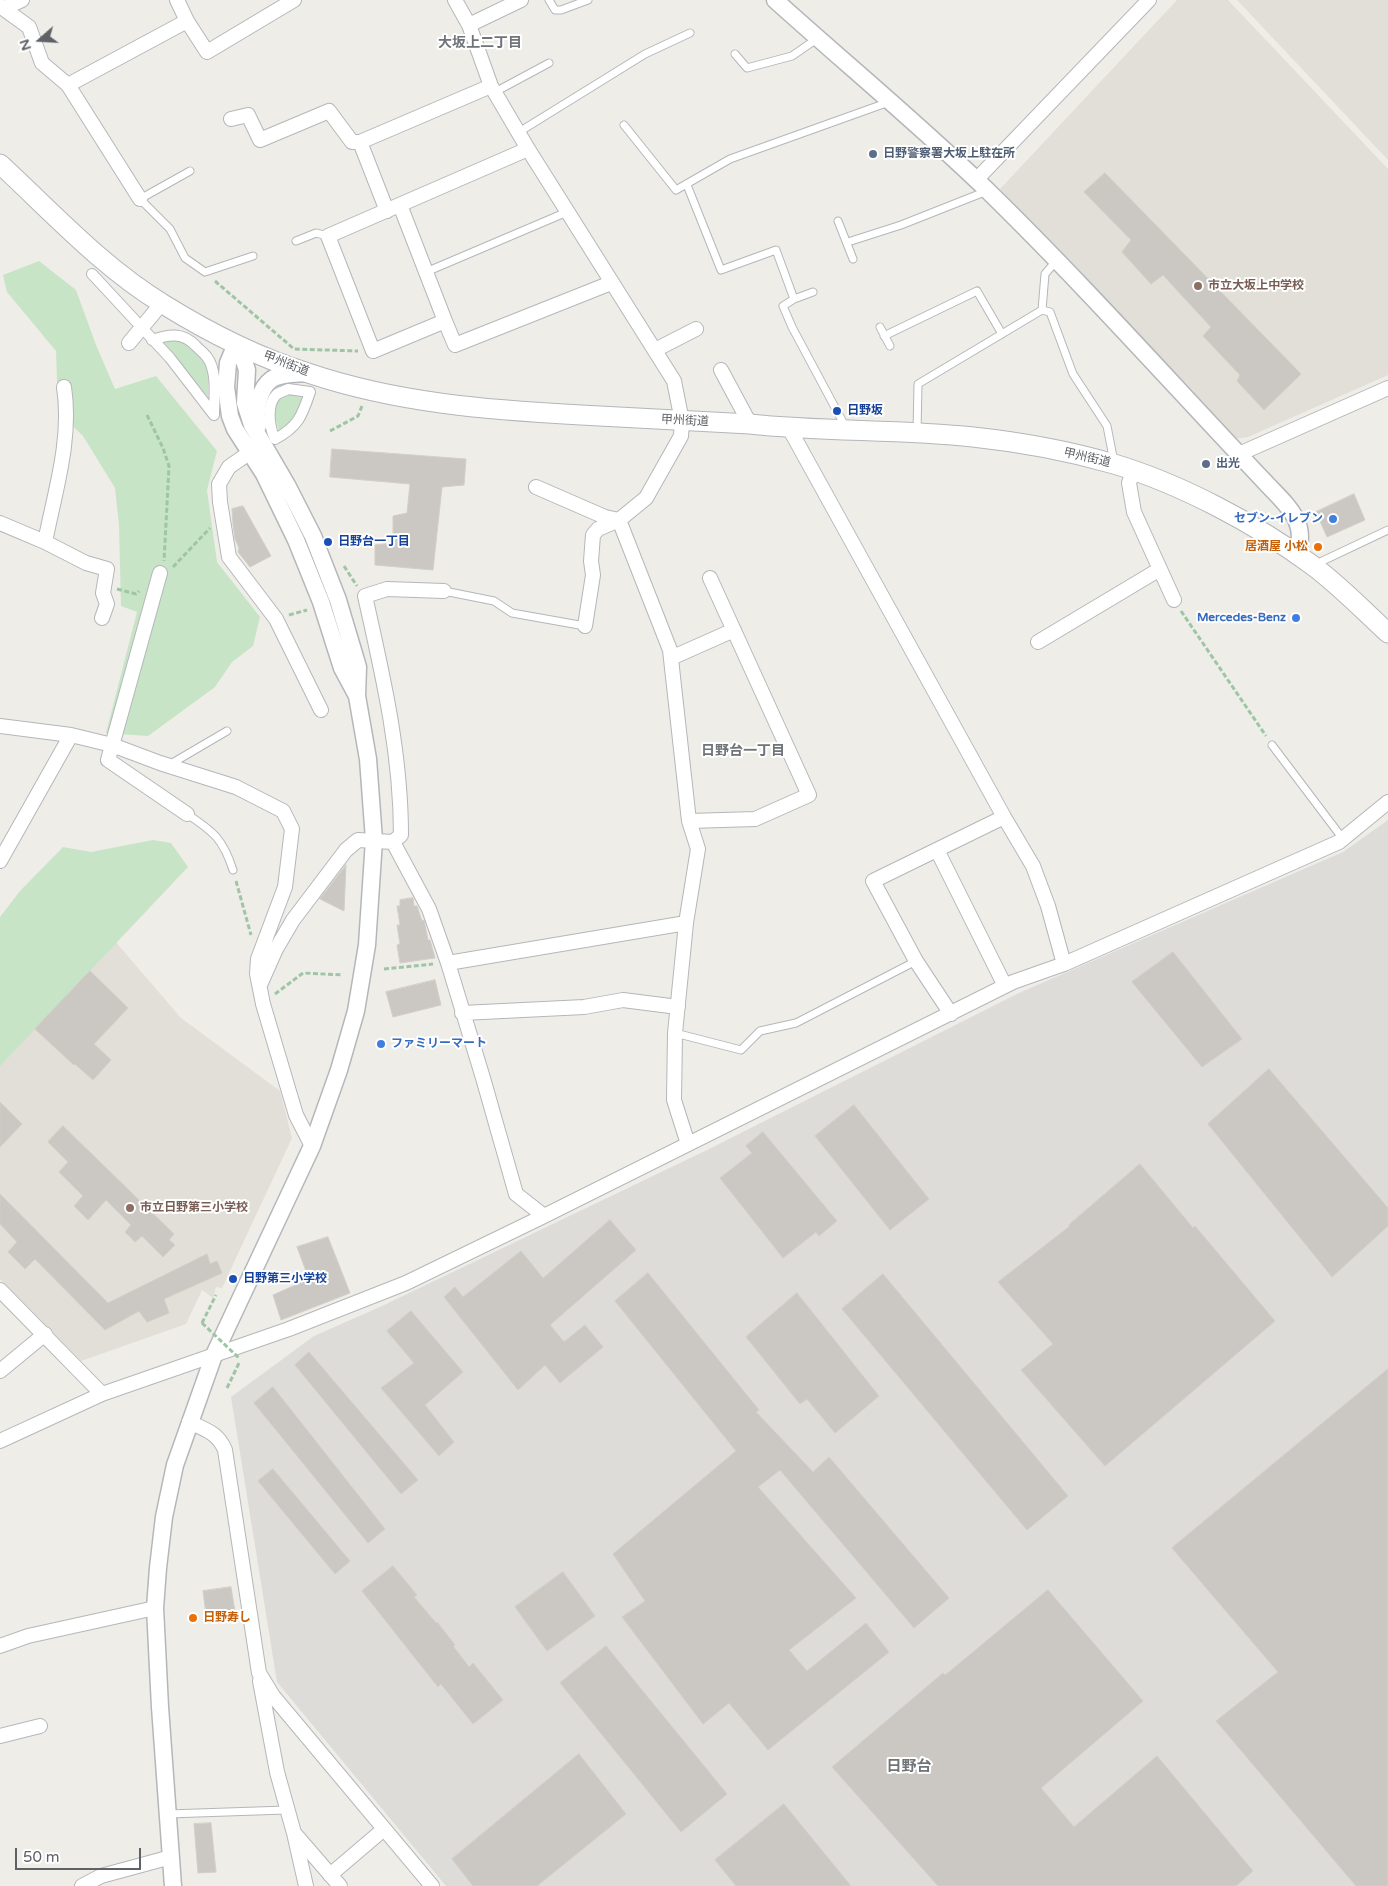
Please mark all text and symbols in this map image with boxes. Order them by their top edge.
north arrow [15,15,65,65]
district label: 大坂上二丁目 [438,35,522,51]
text: N [15,37,35,53]
place label: 日野警察署大坂上駐在所 [883,147,1015,161]
marker: 日野警察署大坂上駐在所 [867,148,879,160]
place label: 市立大坂上中学校 [1208,279,1304,293]
marker: 市立大坂上中学校 [1192,280,1204,292]
street label: 甲州街道 [261,349,311,379]
place label: 日野坂 [847,404,883,418]
marker: 日野坂 [831,405,843,417]
street label: 甲州街道 [661,413,709,429]
street label: 甲州街道 [1062,446,1112,470]
place label: 出光 [1216,457,1240,471]
marker: 出光 [1200,458,1212,470]
place label: セブン-イレブン [1234,512,1323,526]
marker: セブン-イレブン [1327,513,1339,525]
place label: 日野台一丁目 [338,535,410,549]
marker: 日野台一丁目 [322,536,334,548]
place label: 居酒屋 小松 [1245,540,1308,554]
marker: 居酒屋 小松 [1312,541,1324,553]
place label: Mercedes-Benz [1197,611,1286,625]
marker: Mercedes-Benz [1290,612,1302,624]
district label: 日野台一丁目 [701,743,785,759]
place label: ファミリーマート [391,1037,487,1051]
marker: ファミリーマート [375,1038,387,1050]
place label: 市立日野第三小学校 [140,1201,248,1215]
marker: 市立日野第三小学校 [124,1202,136,1214]
place label: 日野第三小学校 [243,1272,327,1286]
marker: 日野第三小学校 [227,1273,239,1285]
place label: 日野寿し [203,1611,251,1625]
marker: 日野寿し [187,1612,199,1624]
district label: 日野台 [887,1758,931,1776]
scale bar [18,1838,144,1870]
text: 50 m [23,1848,60,1866]

